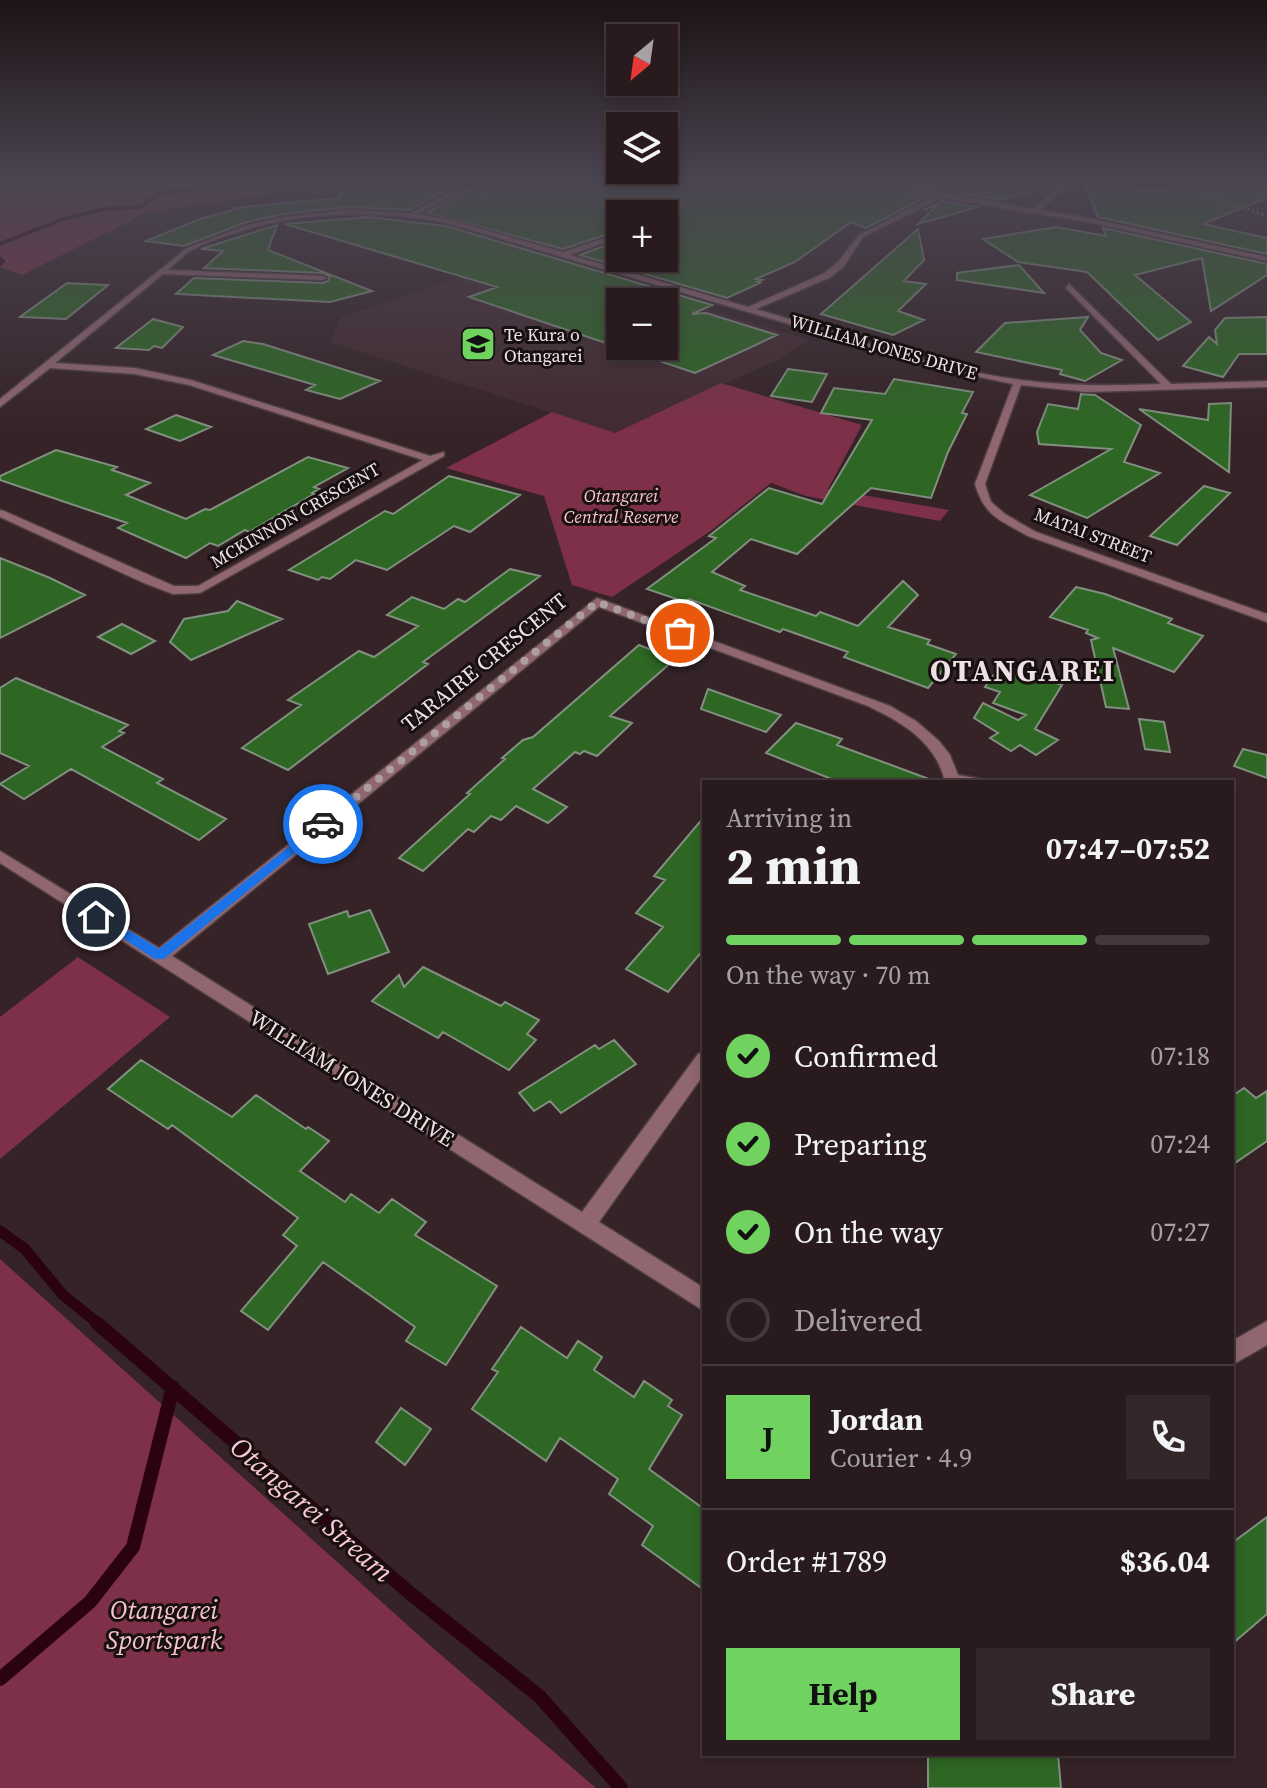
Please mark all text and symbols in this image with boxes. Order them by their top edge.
north arrow [606,24,678,96]
map controls [606,24,678,360]
button: layers [606,112,678,184]
button: + [606,200,678,272]
button: − [606,288,678,360]
street label: WILLIAM JONES DRIVE [788,308,981,386]
place label: Te Kura o Otangarei [504,322,583,368]
school or university icon: Te Kura o Otangarei [459,325,497,363]
street label: MCKINNON CRESCENT [206,456,384,574]
park label: Otangarei Central Reserve [564,483,679,529]
street label: MATAI STREET [1031,501,1155,569]
street label: TARAIRE CRESCENT [395,586,573,738]
pin [646,599,714,667]
icon: bag [658,611,702,655]
district label: OTANGAREI [930,650,1116,691]
courier [283,784,363,864]
text: Arriving in [726,800,852,836]
icon: car [301,802,345,846]
text: 07:47–07:52 [1046,828,1210,869]
text: 2 min [726,830,861,901]
pin [62,883,130,951]
icon: home [74,895,118,939]
text: On the way · 70 m [726,957,931,993]
street label: WILLIAM JONES DRIVE [244,1003,460,1153]
icon: check [726,1034,770,1078]
text: Confirmed [794,1036,938,1077]
text: 07:18 [1150,1038,1210,1074]
icon: check [726,1122,770,1166]
text: Preparing [794,1124,927,1165]
text: 07:24 [1150,1126,1210,1162]
icon: check [726,1210,770,1254]
text: On the way [794,1212,943,1253]
text: 07:27 [1150,1214,1210,1250]
text: Delivered [794,1300,922,1341]
button: phone [1126,1395,1210,1479]
text: Jordan [830,1399,923,1440]
text: J [762,1417,774,1458]
water label: Otangarei Stream [222,1428,402,1590]
text: Courier · 4.9 [830,1440,972,1476]
text: Order #1789 [726,1541,887,1582]
text: $36.04 [1120,1541,1210,1582]
park label: Otangarei Sportspark [106,1592,223,1658]
button: Help [726,1648,960,1740]
button: Share [976,1648,1210,1740]

